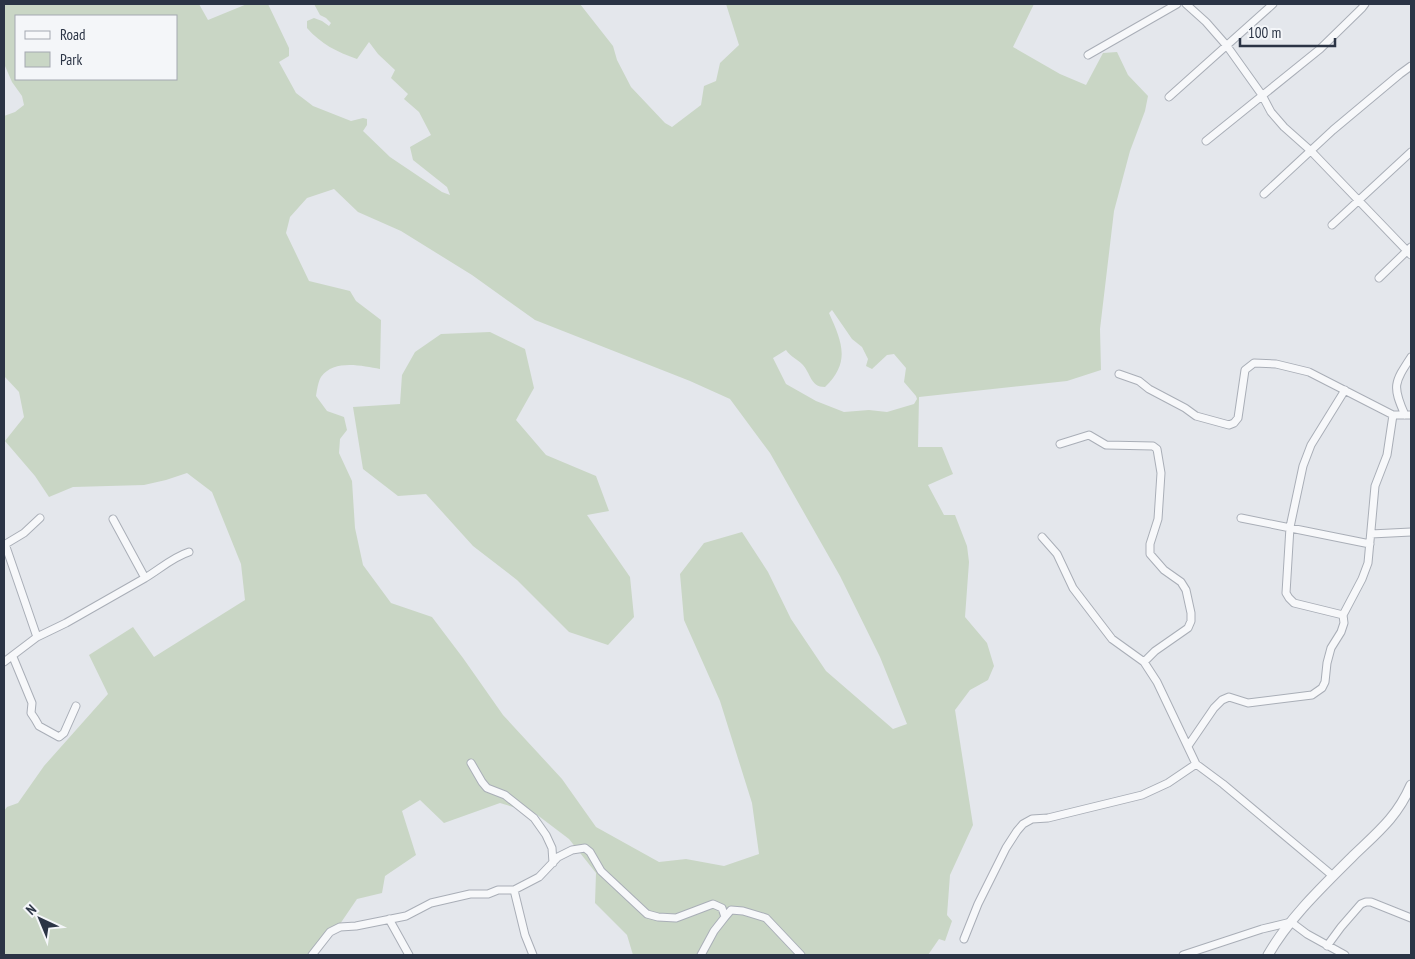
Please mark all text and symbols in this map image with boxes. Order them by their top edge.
legend [15,15,178,80]
scale bar [1240,15,1335,47]
text: 100 m [1248,23,1281,42]
text: Road [60,25,86,44]
text: Park [60,50,82,69]
north arrow [15,894,65,944]
text: N [22,901,40,919]

